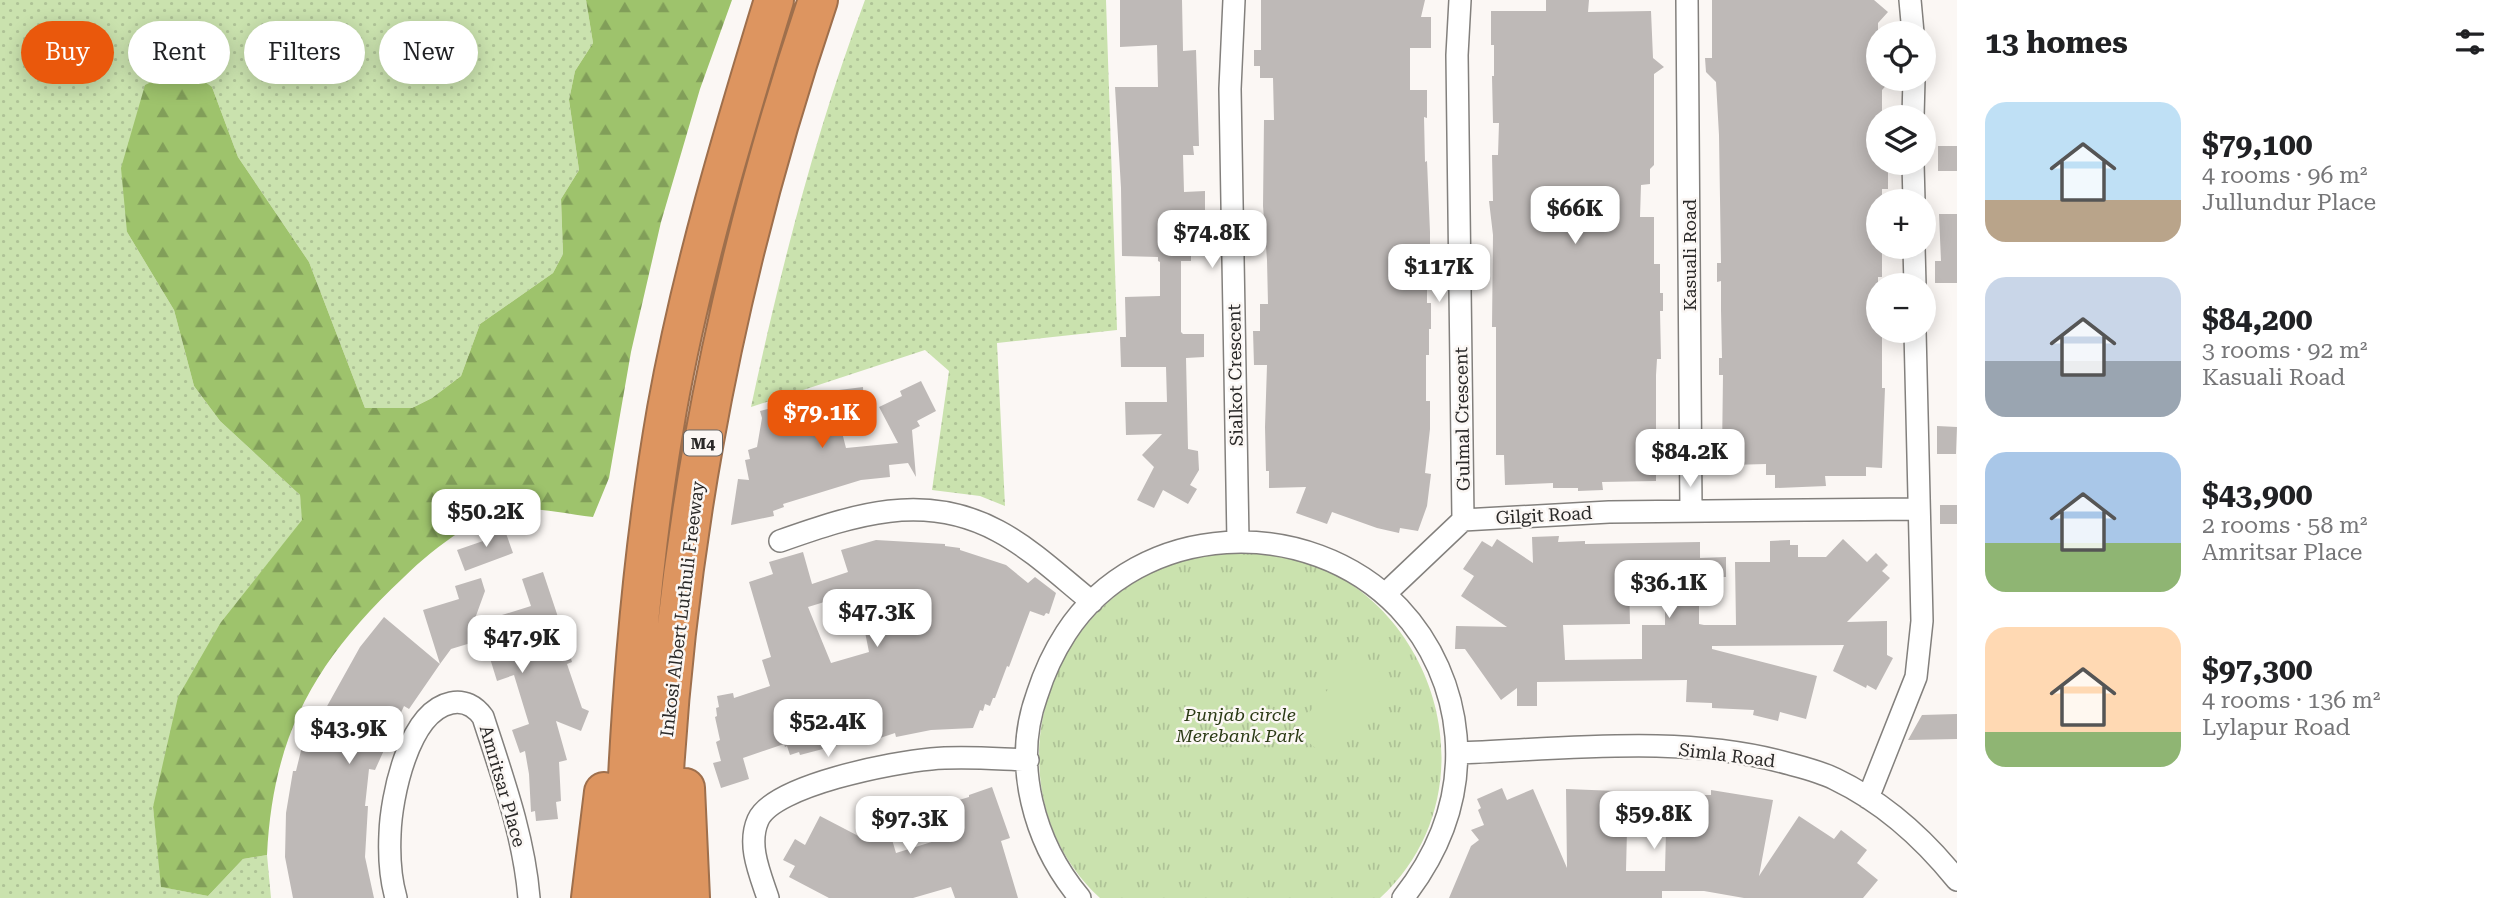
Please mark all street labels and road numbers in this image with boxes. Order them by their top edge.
street label: Kasuali Road [1679,198,1700,311]
street label: Sialkot Crescent [1223,303,1247,446]
street label: Gulmal Crescent [1450,346,1474,491]
road number: M4 [684,430,722,456]
street label: Inkosi Albert Luthuli Freeway [656,480,708,738]
street label: Gilgit Road [1495,502,1593,528]
street label: Amritsar Place [476,723,530,849]
street label: Simla Road [1677,739,1777,771]

